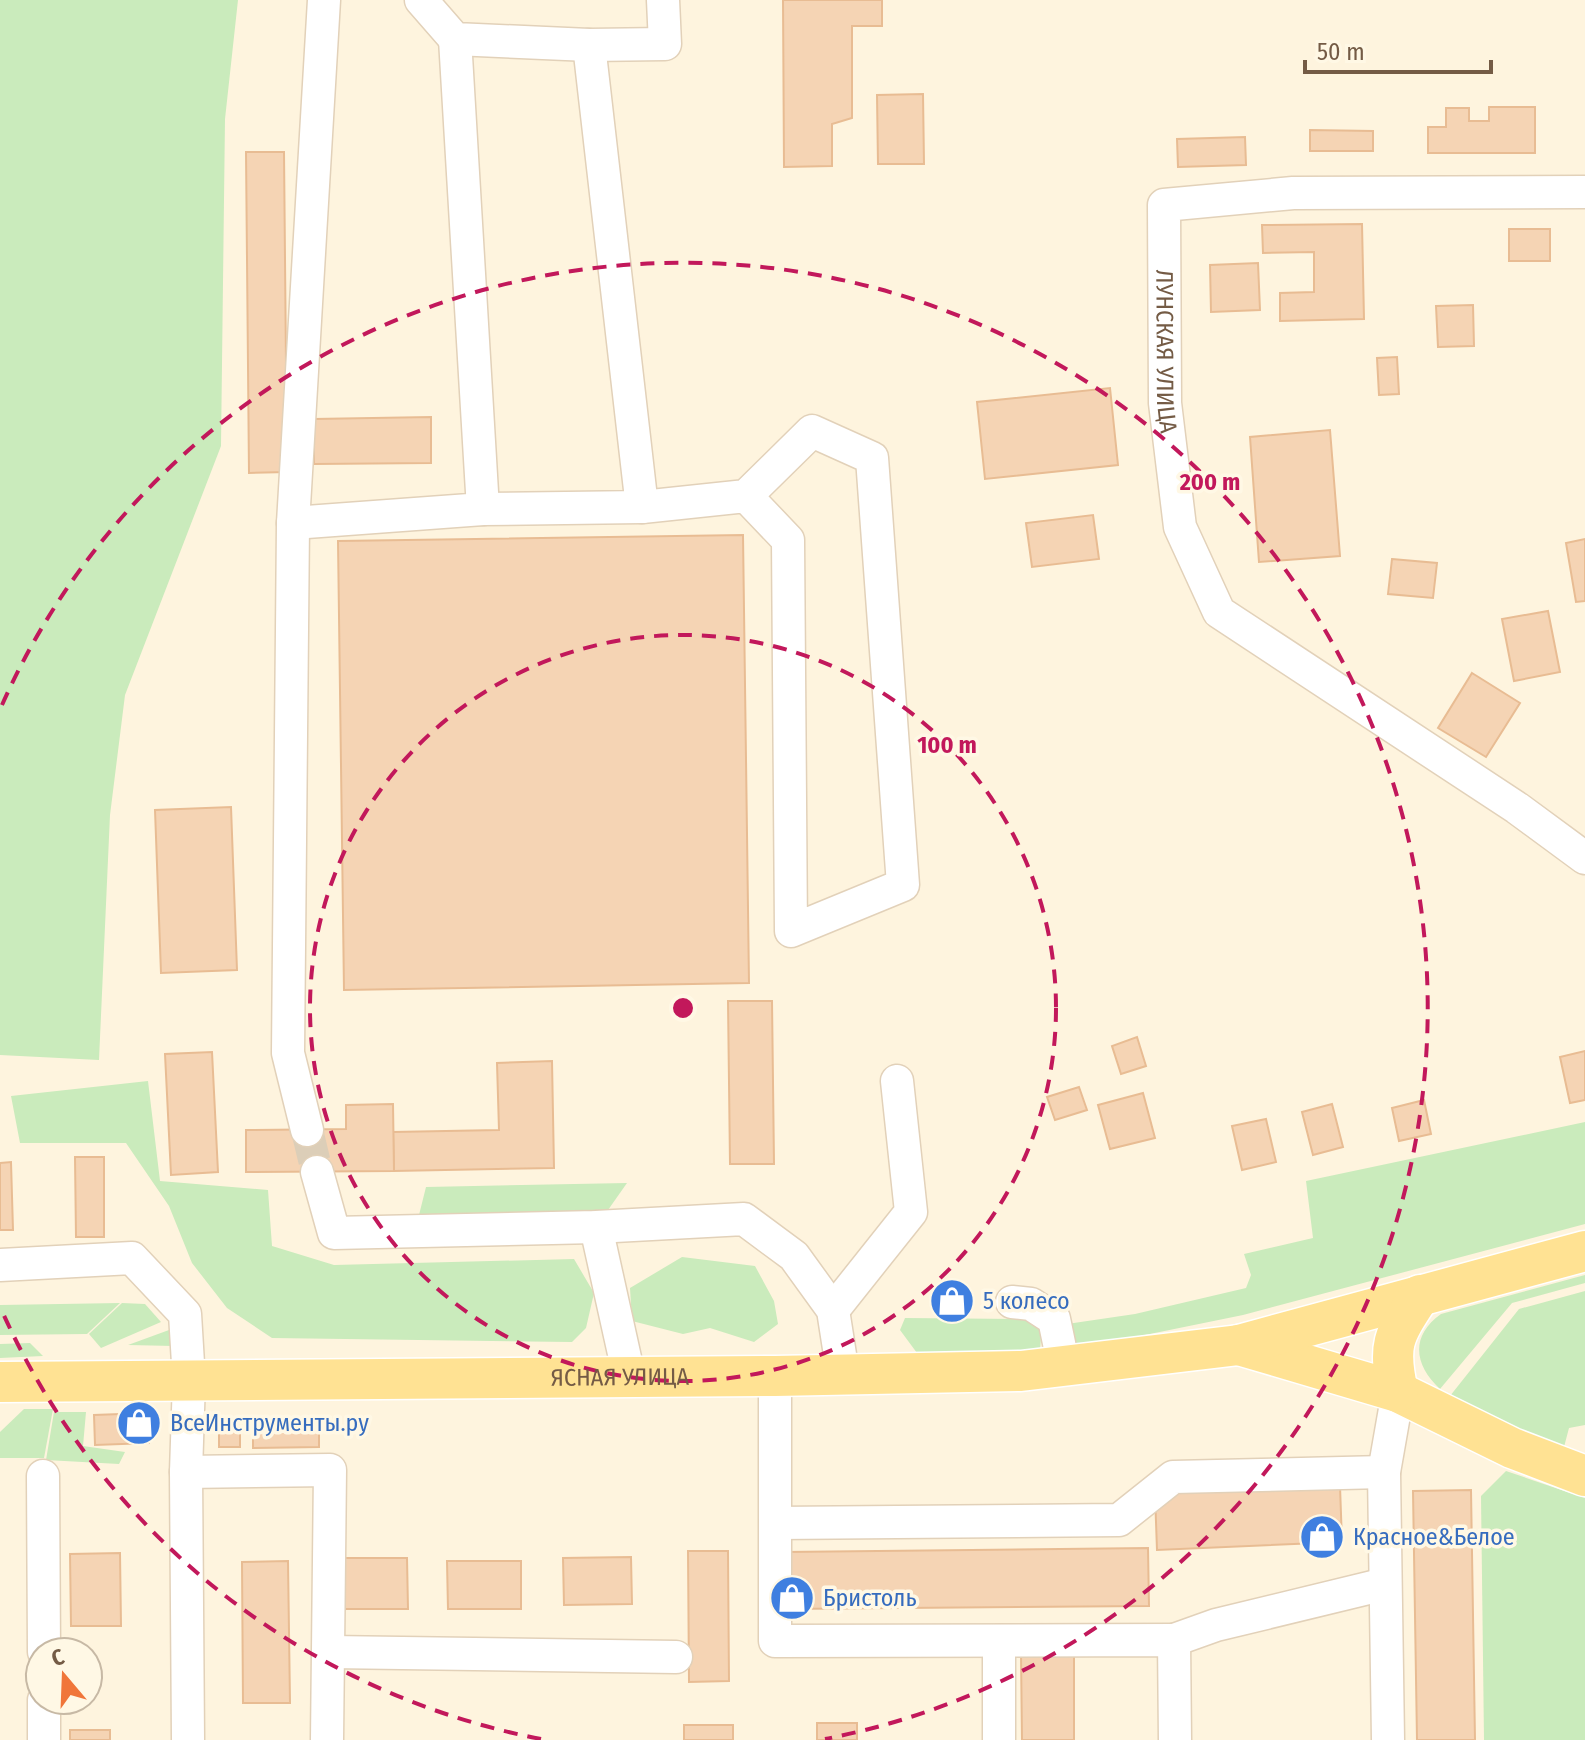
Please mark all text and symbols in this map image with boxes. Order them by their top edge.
scale bar [1305,24,1491,74]
text: 50 m [1317,38,1365,66]
street label: ЛУНСКАЯ УЛИЦА [1150,269,1183,435]
text: 200 m [1179,468,1240,496]
text: 100 m [917,731,977,759]
centre of rings [669,994,697,1022]
shop icon: 5 колесо [928,1277,976,1325]
place label: 5 колесо [983,1287,1070,1315]
street label: ЯСНАЯ УЛИЦА [551,1363,690,1392]
shop icon: ВсеИнструменты.ру [115,1399,163,1447]
place label: ВсеИнструменты.ру [170,1409,369,1437]
shop icon: Красное&Белое [1298,1513,1346,1561]
place label: Красное&Белое [1353,1523,1515,1551]
shop icon: Бристоль [768,1574,816,1622]
place label: Бристоль [823,1584,917,1612]
north arrow [24,1636,104,1716]
text: С [48,1643,68,1672]

